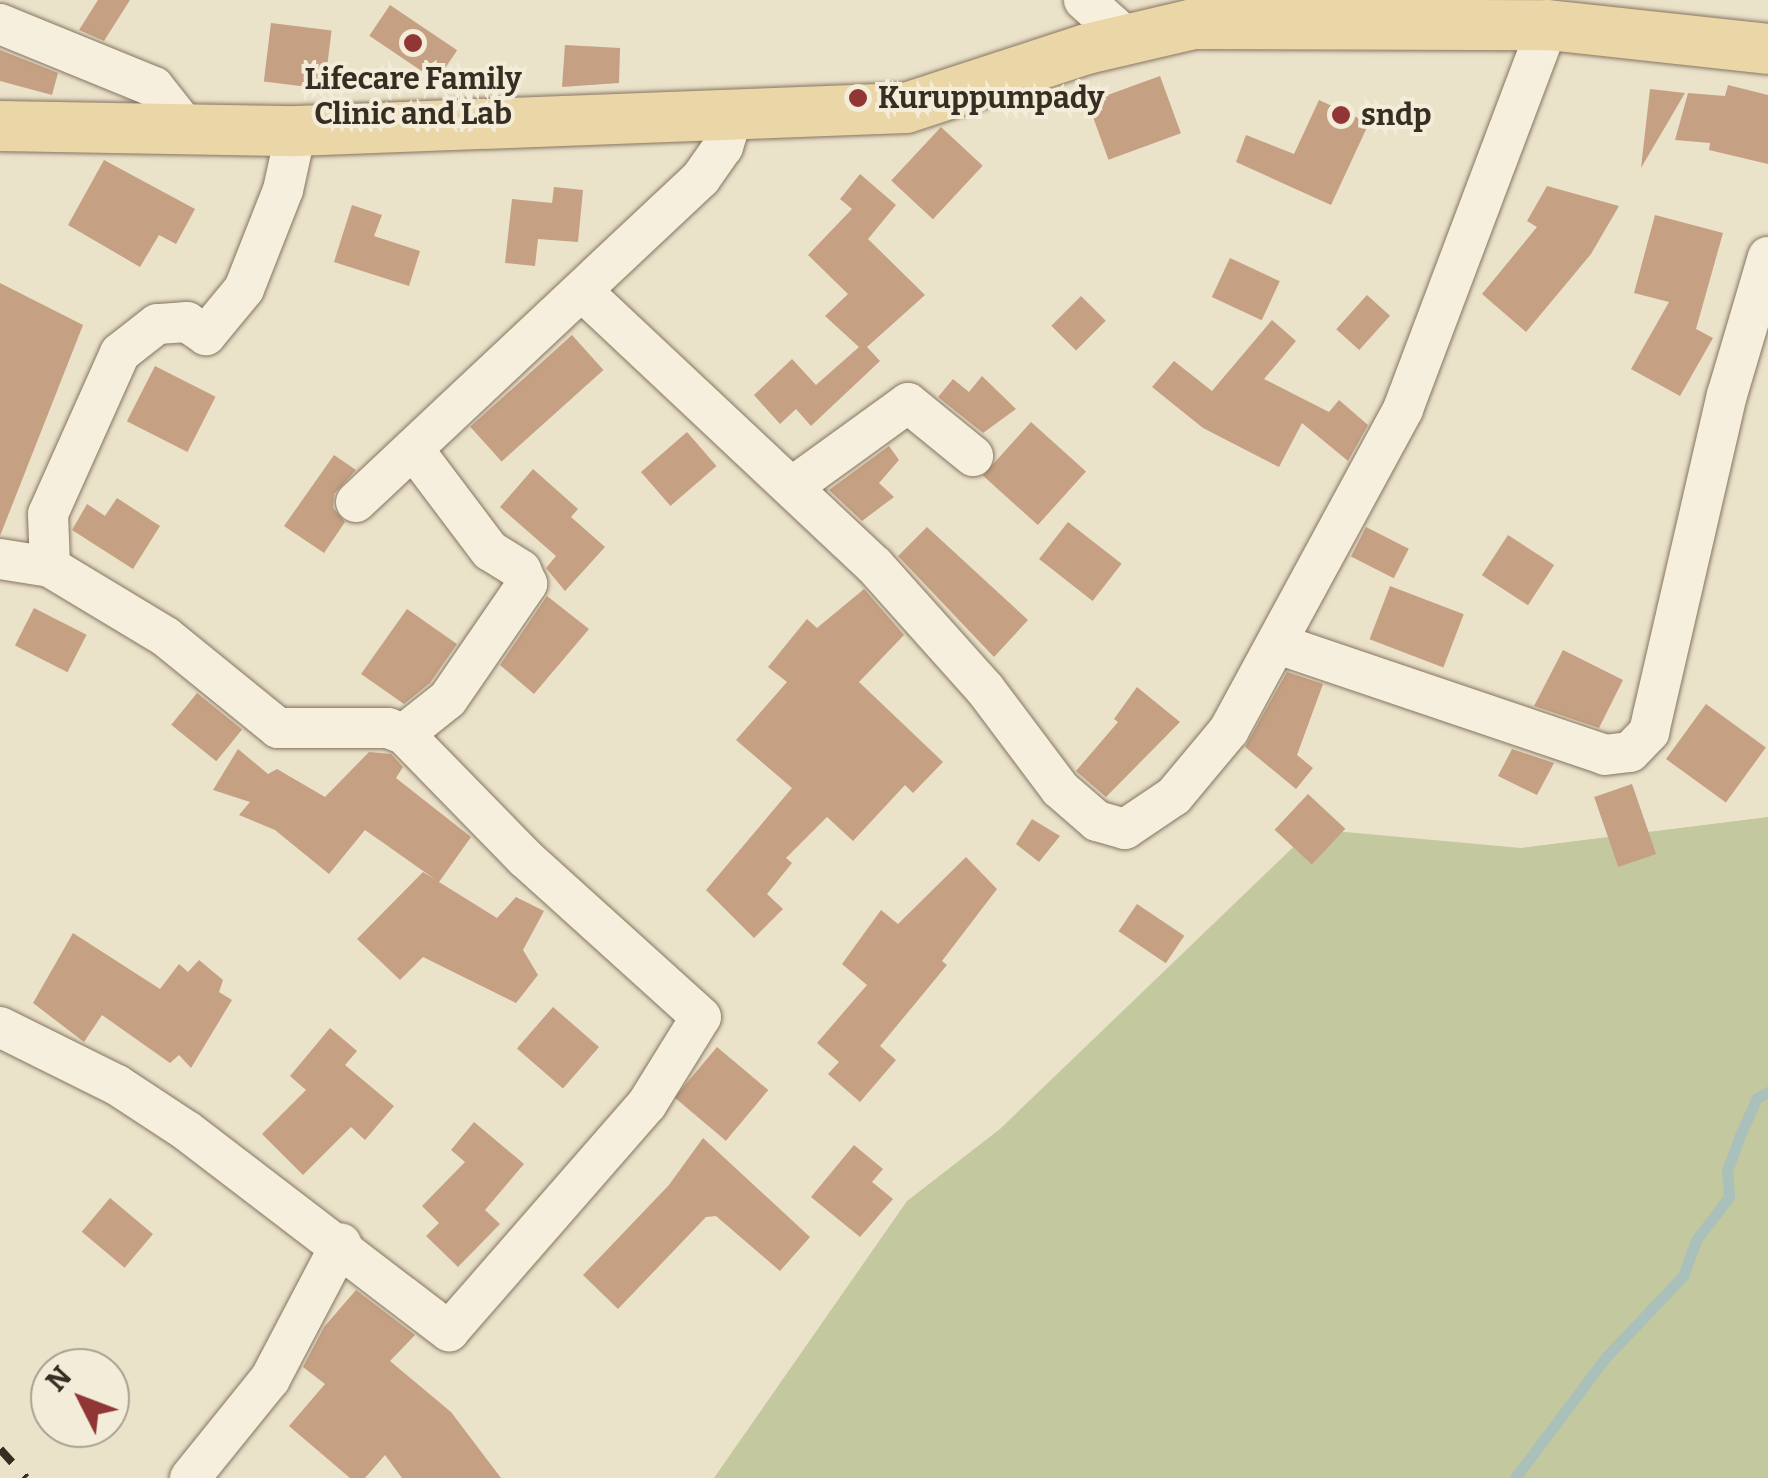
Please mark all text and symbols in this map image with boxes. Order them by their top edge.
marker: Lifecare Family Clinic and Lab [400,30,426,56]
place label: Lifecare Family Clinic and Lab [304,61,522,132]
place label: Kuruppumpady [878,80,1104,116]
marker: Kuruppumpady [847,87,869,109]
place label: sndp [1361,97,1431,133]
marker: sndp [1330,104,1352,126]
north arrow [30,1348,130,1448]
text: N [39,1360,78,1398]

